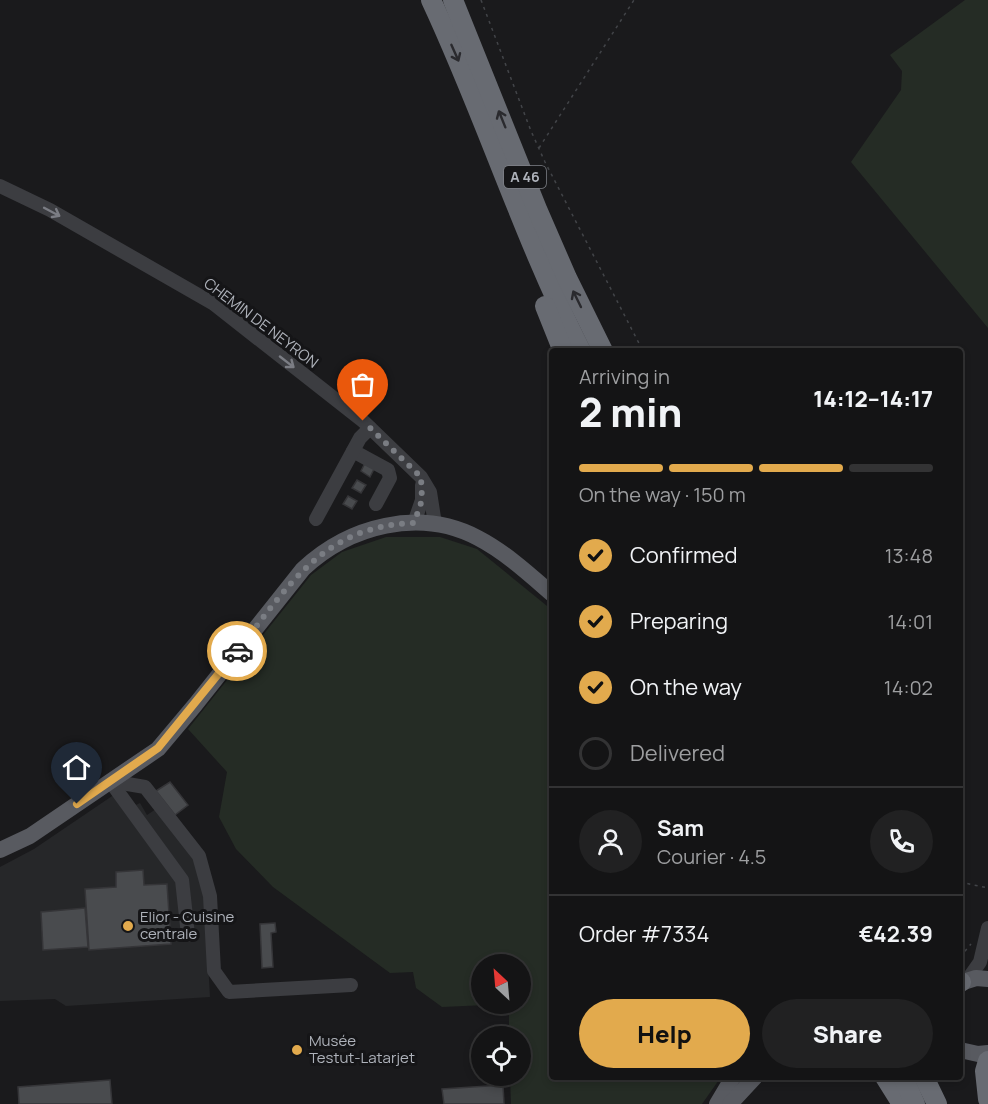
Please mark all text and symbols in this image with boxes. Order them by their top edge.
one-way arrow [449,44,461,62]
one-way arrow [496,110,507,129]
road number: A 46 [504,166,546,188]
one-way arrow [43,207,61,218]
street label: CHEMIN DE NEYRON [200,273,323,373]
one-way arrow [571,290,582,308]
one-way arrow [279,355,295,368]
pin [337,359,388,421]
text: Arriving in [579,363,670,390]
icon: bag [346,368,379,401]
text: 14:12–14:17 [813,384,933,414]
text: 2 min [579,385,682,439]
text: On the way · 150 m [579,481,746,508]
icon: check [579,539,612,572]
text: Confirmed [630,540,738,570]
text: 13:48 [885,542,933,569]
icon: check [579,605,612,638]
text: Preparing [630,606,728,636]
text: 14:01 [887,608,933,635]
courier [207,621,267,681]
icon: car [221,635,254,668]
icon: check [579,671,612,704]
text: On the way [630,672,742,702]
text: 14:02 [884,674,933,701]
text: Delivered [630,738,725,768]
pin [51,742,102,804]
icon: home [60,751,93,784]
button: person [579,810,642,873]
button: phone [870,810,933,873]
text: Sam [657,813,704,843]
text: Courier · 4.5 [657,843,766,870]
place label: Elior - Cuisine centrale [140,906,235,944]
marker: Elior - Cuisine centrale [121,919,135,933]
text: Order #7334 [579,919,709,949]
text: €42.39 [859,919,933,949]
north arrow [471,954,531,1014]
map controls [471,954,531,1086]
button: Help [579,999,750,1068]
button: Share [762,999,933,1068]
button: locate [471,1026,531,1086]
place label: Musée Testut-Latarjet [309,1030,415,1068]
marker: Musée Testut-Latarjet [290,1043,304,1057]

